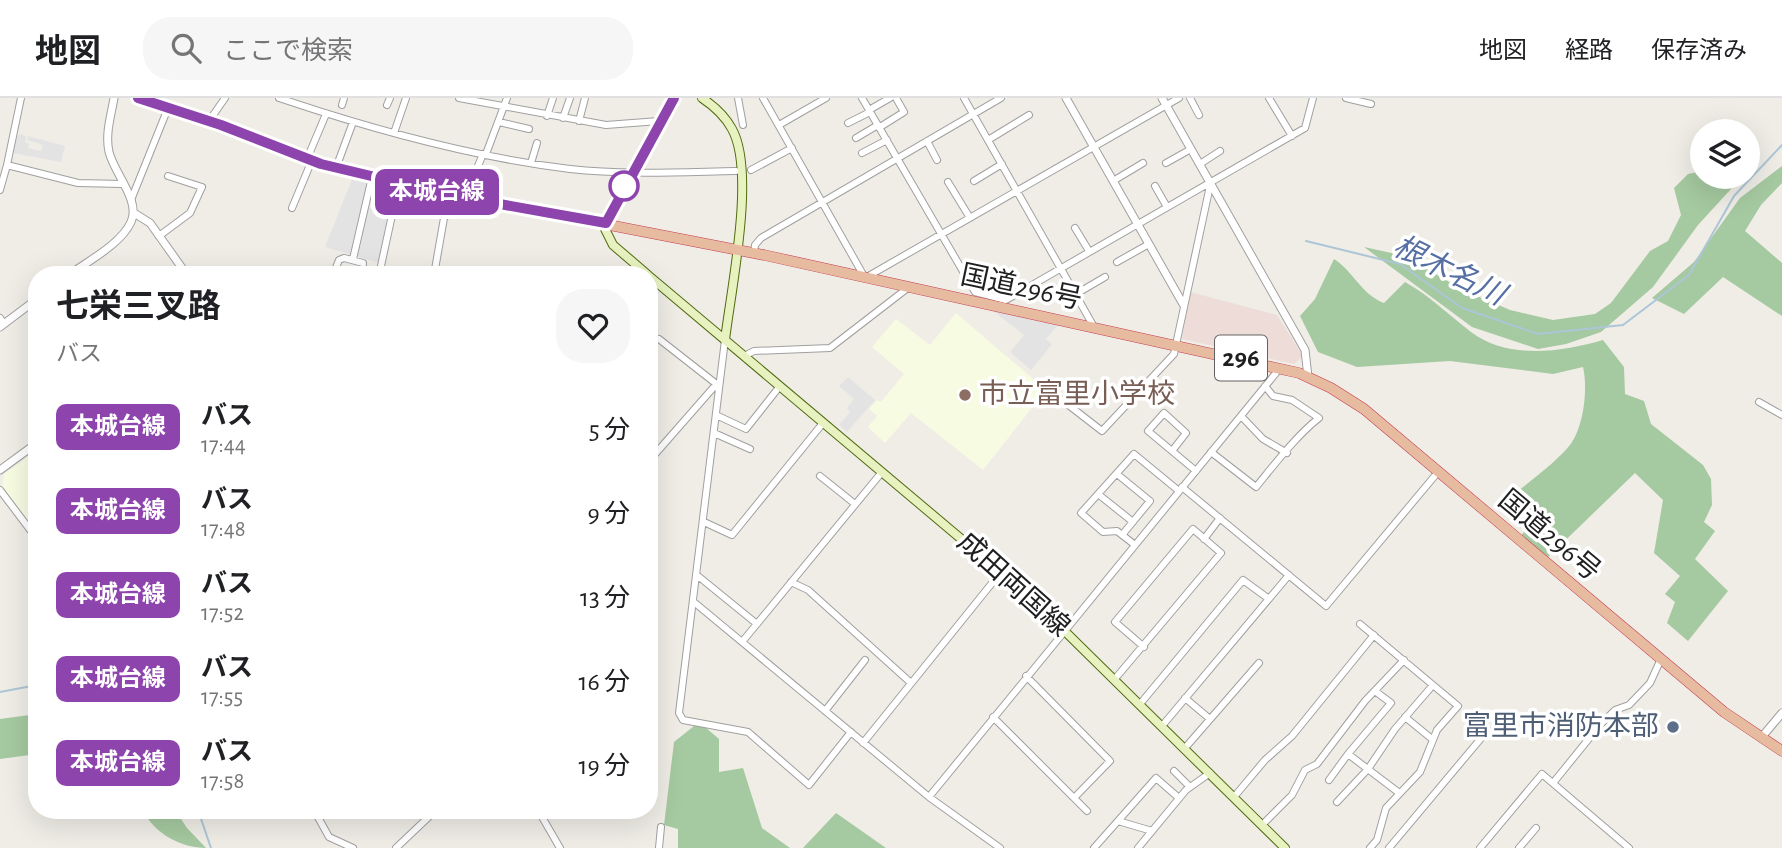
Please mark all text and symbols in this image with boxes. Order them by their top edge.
search box [143,17,633,80]
icon: search [167,29,205,67]
text: 地図 [35,36,101,69]
text: ここで検索 [223,38,353,64]
text: 地図 [1479,39,1527,63]
text: 経路 [1565,39,1613,63]
text: 保存済み [1651,39,1747,63]
map controls [1690,119,1760,189]
button: layers [1690,119,1760,189]
line badge: 本城台線 [388,169,486,215]
unlabelled marker [609,171,639,201]
text: 本城台線 [389,180,485,204]
water label: 根木名川 [1388,229,1513,312]
street label: 国道296号 [958,260,1085,314]
button: heart [556,289,630,363]
text: 七栄三叉路 [56,291,221,324]
road number: 296 [1215,336,1267,380]
text: バス [56,343,102,366]
place label: 市立富里小学校 [979,379,1175,409]
marker: 市立富里小学校 [957,387,973,403]
text: バス [201,403,253,429]
text: 本城台線 [70,415,166,439]
text: 5 分 [589,417,630,443]
text: 17:44 [201,434,246,457]
street label: 国道296号 [1493,484,1606,586]
text: バス [201,487,253,513]
text: 本城台線 [70,499,166,523]
text: 9 分 [587,501,630,527]
text: 17:48 [201,518,246,541]
street label: 成田両国線 [952,526,1076,642]
text: バス [201,571,253,597]
text: 本城台線 [70,583,166,607]
text: 13 分 [580,585,630,611]
text: 17:52 [201,602,244,625]
text: バス [201,655,253,681]
text: 本城台線 [70,667,166,691]
text: 16 分 [579,669,630,695]
text: 17:55 [201,686,243,709]
place label: 富里市消防本部 [1463,711,1659,741]
marker: 富里市消防本部 [1665,719,1681,735]
text: バス [201,739,253,765]
text: 本城台線 [70,751,166,775]
text: 19 分 [579,753,630,779]
text: 17:58 [201,770,244,793]

